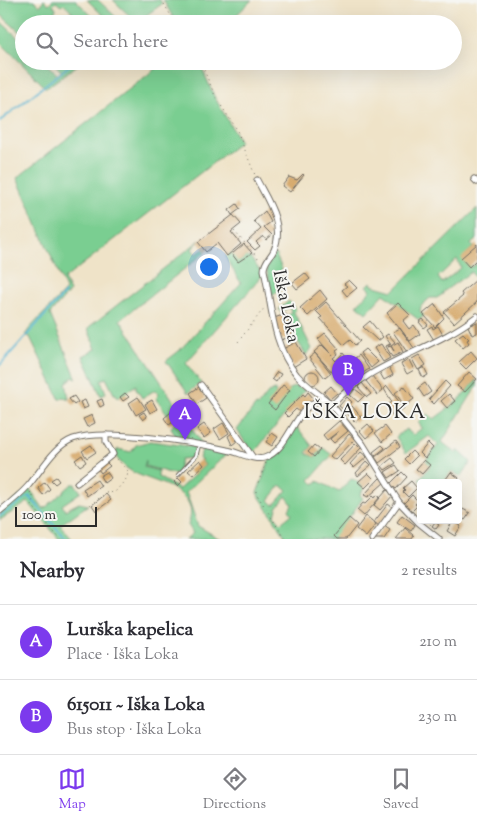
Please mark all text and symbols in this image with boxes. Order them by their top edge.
search box [15,15,462,70]
icon: search [33,29,61,57]
text: Search here [73,29,168,56]
your location [196,254,222,280]
street label: Iška Loka [265,268,305,345]
pin: B [332,355,364,396]
district label: IŠKA LOKA [304,398,426,428]
pin: A [169,399,201,440]
map controls [417,479,462,524]
button: layers [417,479,462,524]
scale bar [15,504,98,527]
text: 100 m [22,506,56,526]
text: Nearby [20,557,85,587]
text: 2 results [401,560,457,583]
text: Lurška kapelica [67,617,193,644]
text: A [30,631,43,654]
text: 210 m [419,631,457,654]
text: Place · Iška Loka [67,644,179,667]
text: 615011 ~ Iška Loka [67,692,205,719]
text: B [31,706,41,729]
text: 230 m [418,706,457,729]
text: Bus stop · Iška Loka [67,719,202,742]
tab: Map [58,765,86,815]
tab: Directions [203,765,266,815]
tab: Saved [383,765,419,815]

